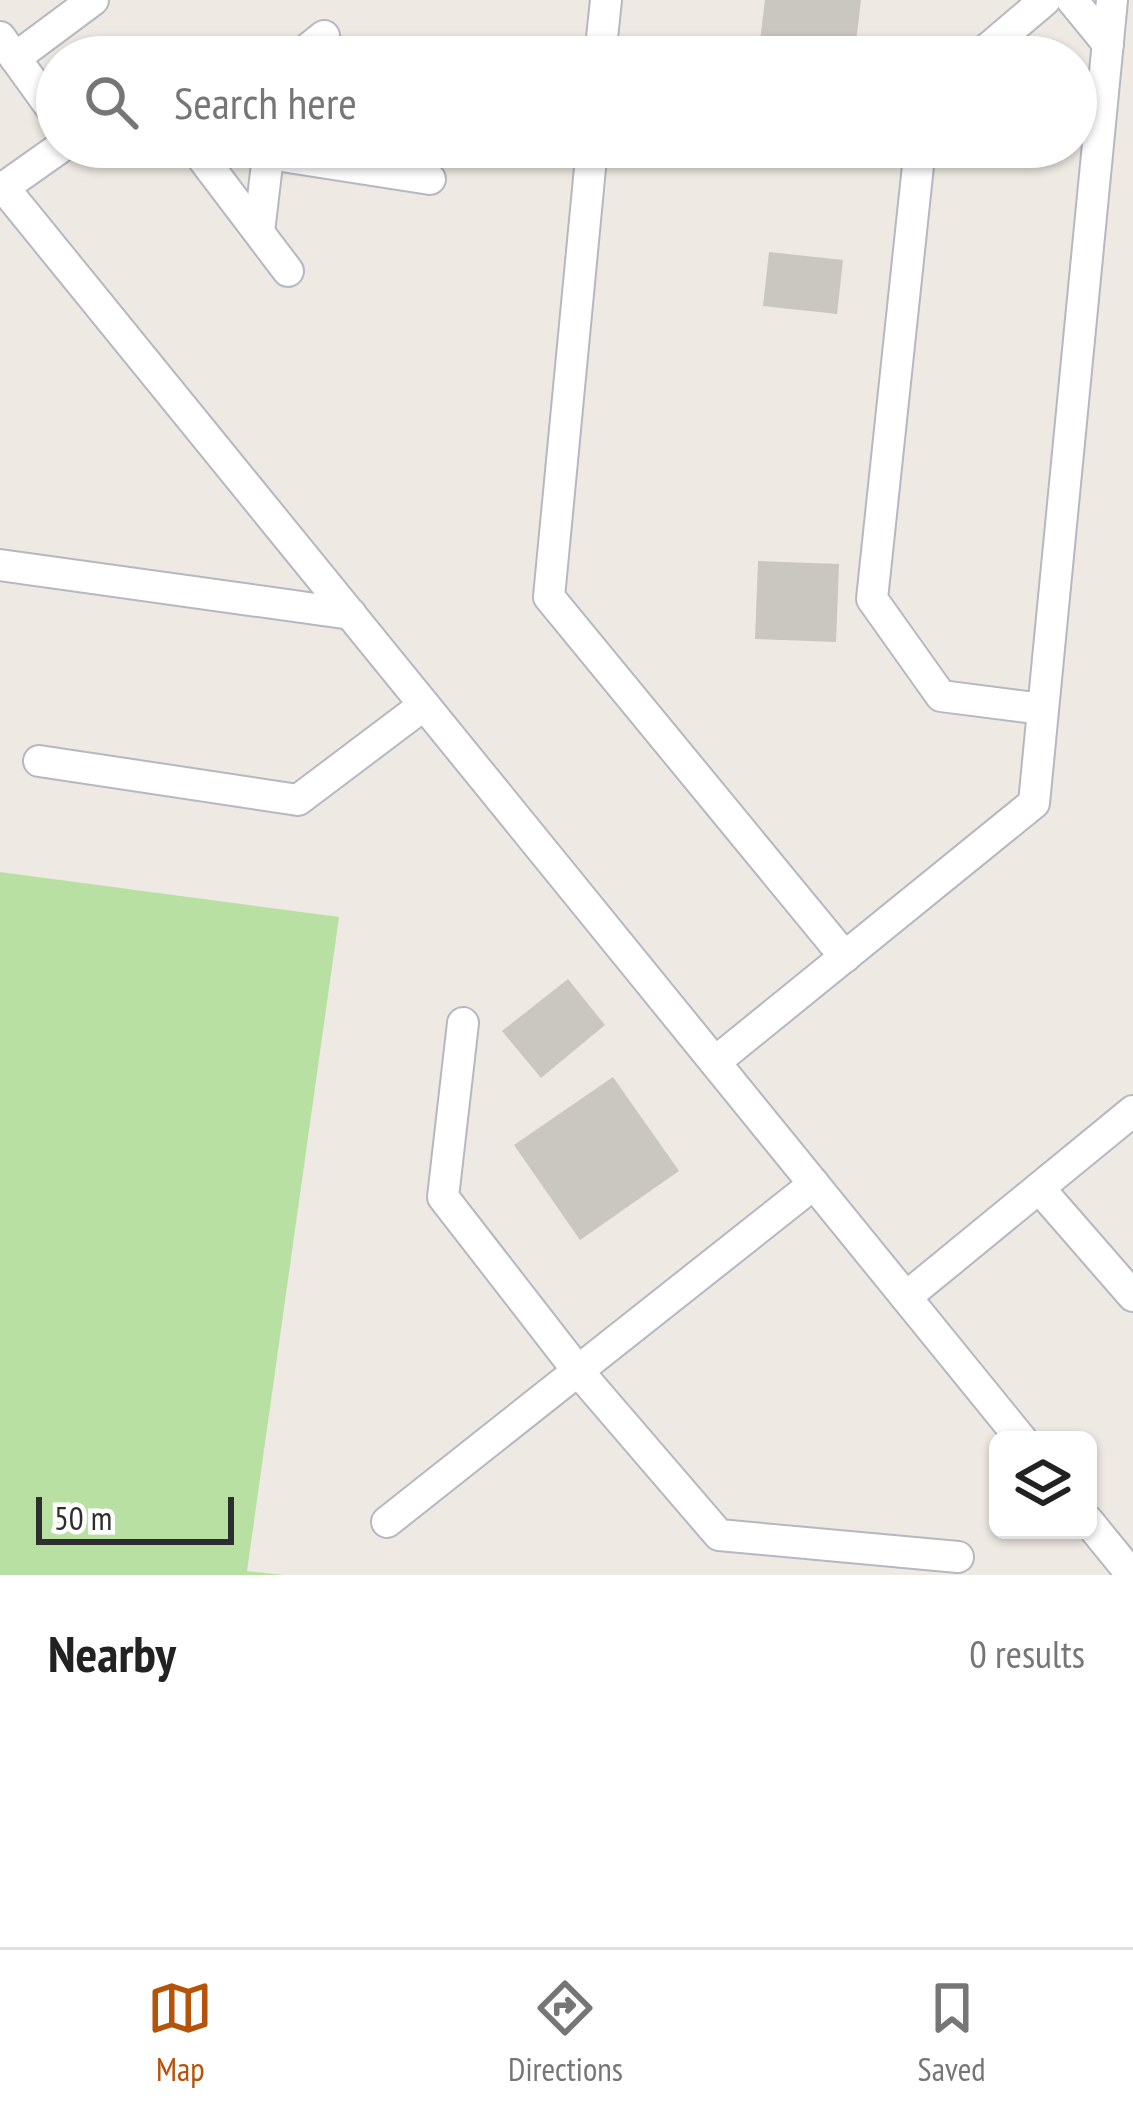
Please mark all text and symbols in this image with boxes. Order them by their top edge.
search box [36,36,1097,168]
icon: search [78,69,144,135]
text: Search here [174,73,357,131]
map controls [989,1431,1097,1539]
button: layers [989,1431,1097,1539]
scale bar [36,1491,234,1544]
text: 50 m [54,1496,112,1539]
text: Nearby [48,1620,176,1686]
text: 0 results [969,1628,1085,1679]
tab: Map [147,1975,213,2090]
tab: Directions [508,1975,623,2090]
tab: Saved [918,1975,986,2090]

